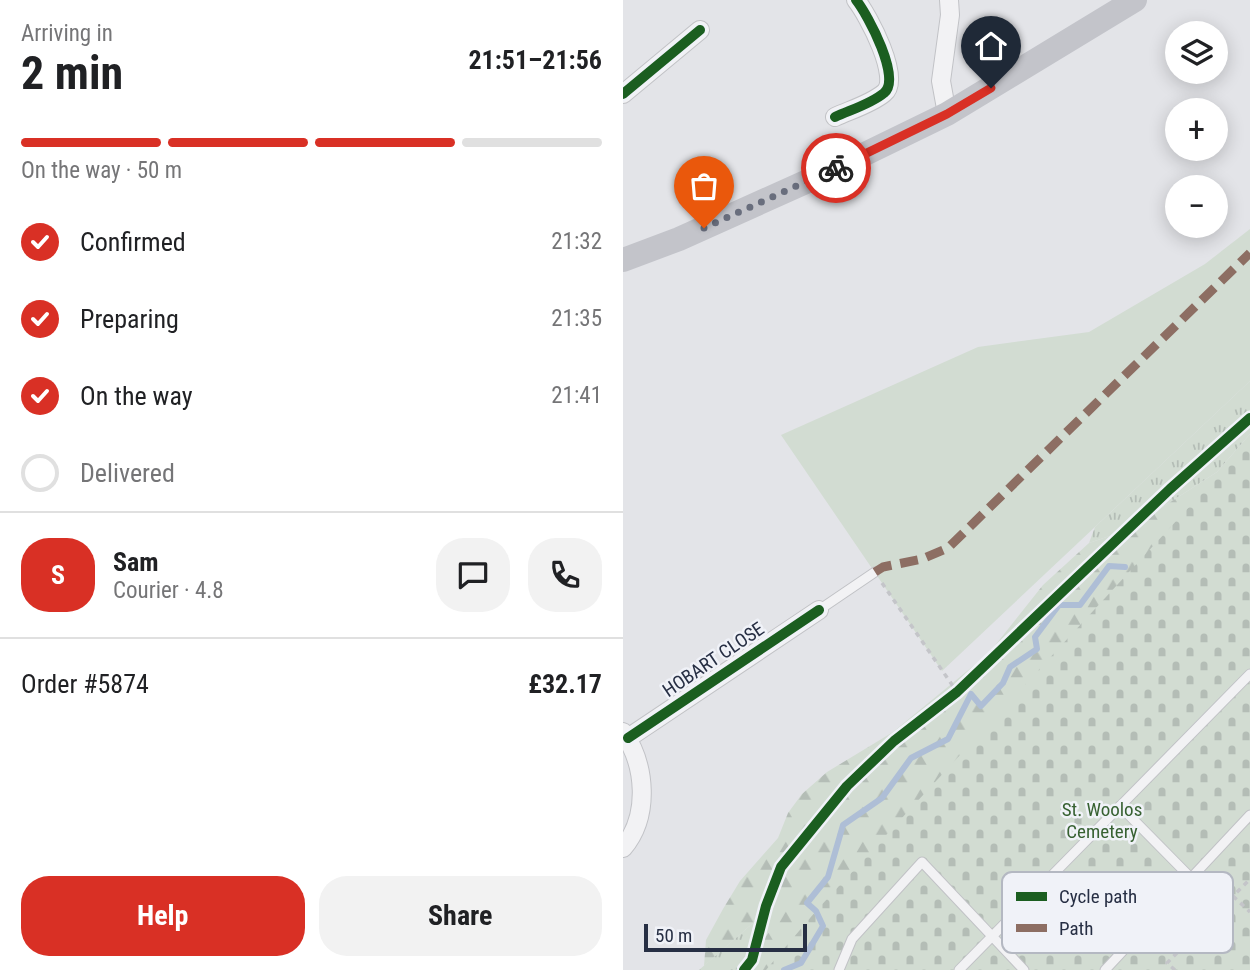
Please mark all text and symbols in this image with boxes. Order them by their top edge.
pin [961,16,1021,88]
text: Arriving in [21,20,113,47]
map controls [1165,21,1228,238]
button: layers [1165,21,1228,84]
icon: home [972,27,1010,65]
text: 21:51–21:56 [468,45,602,75]
text: 2 min [21,46,123,100]
button: + [1165,98,1228,161]
courier [801,133,871,203]
icon: bike [817,149,855,187]
pin [674,156,734,228]
text: On the way · 50 m [21,157,182,184]
icon: bag [685,167,723,205]
button: − [1165,175,1228,238]
icon: check [21,223,59,261]
text: Confirmed [80,227,186,257]
text: 21:32 [551,228,602,255]
icon: check [21,300,59,338]
text: Preparing [80,304,179,334]
text: 21:35 [551,305,602,332]
icon: check [21,377,59,415]
text: On the way [80,381,193,411]
text: 21:41 [551,382,602,409]
text: Delivered [80,458,175,488]
button: chat [436,538,510,612]
button: phone [528,538,602,612]
text: Sam [113,547,159,577]
text: S [51,560,65,590]
text: Courier · 4.8 [113,577,224,604]
street label: HOBART CLOSE [658,617,768,702]
text: Order #5874 [21,669,149,699]
text: £32.17 [528,669,602,699]
park label: St. Woolos Cemetery [1062,798,1142,843]
legend [1002,872,1233,953]
button: Help [21,876,305,956]
button: Share [319,876,602,956]
text: Cycle path [1059,885,1137,908]
text: Path [1059,917,1093,940]
scale bar [644,921,807,953]
text: 50 m [655,924,692,947]

